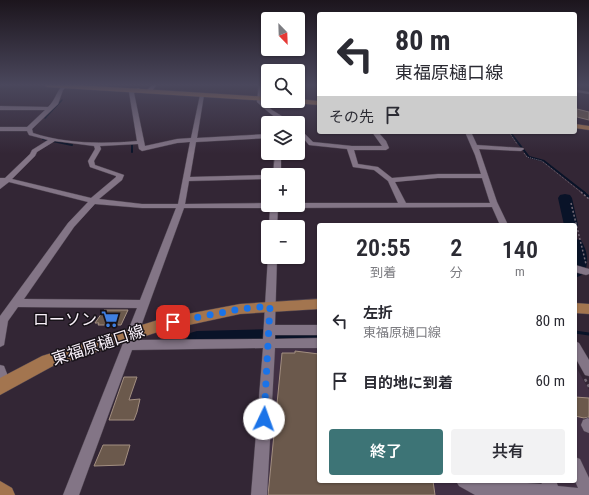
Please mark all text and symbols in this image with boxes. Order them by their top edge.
north arrow [261,12,305,56]
map controls [261,12,305,264]
text: 80 m [395,24,451,57]
icon: left [329,28,381,80]
text: 東福原樋口線 [395,62,503,83]
button: search [261,64,305,108]
icon: arrive [382,104,404,126]
text: その先 [329,108,374,126]
button: layers [261,116,305,160]
button: + [261,168,305,212]
button: − [261,220,305,264]
text: 20:55 [356,234,411,262]
text: 2 [450,234,462,262]
text: 140 [502,236,538,264]
text: m [515,264,525,279]
text: 到着 [370,265,396,280]
text: 分 [450,265,463,280]
text: 左折 [363,304,393,322]
pin [156,305,190,339]
supermarket icon: ローソン [100,309,120,329]
place label: ローソン [33,310,97,329]
icon: left [329,310,351,332]
icon: arrive [162,311,184,333]
text: 80 m [535,312,565,330]
street label: 東福原樋口線 [49,321,147,369]
text: 東福原樋口線 [363,325,441,340]
icon: arrive [329,370,351,392]
text: 60 m [535,372,565,390]
text: 目的地に到着 [363,374,453,392]
position arrow [243,398,285,440]
button: 終了 [329,429,443,475]
button: 共有 [451,429,565,475]

